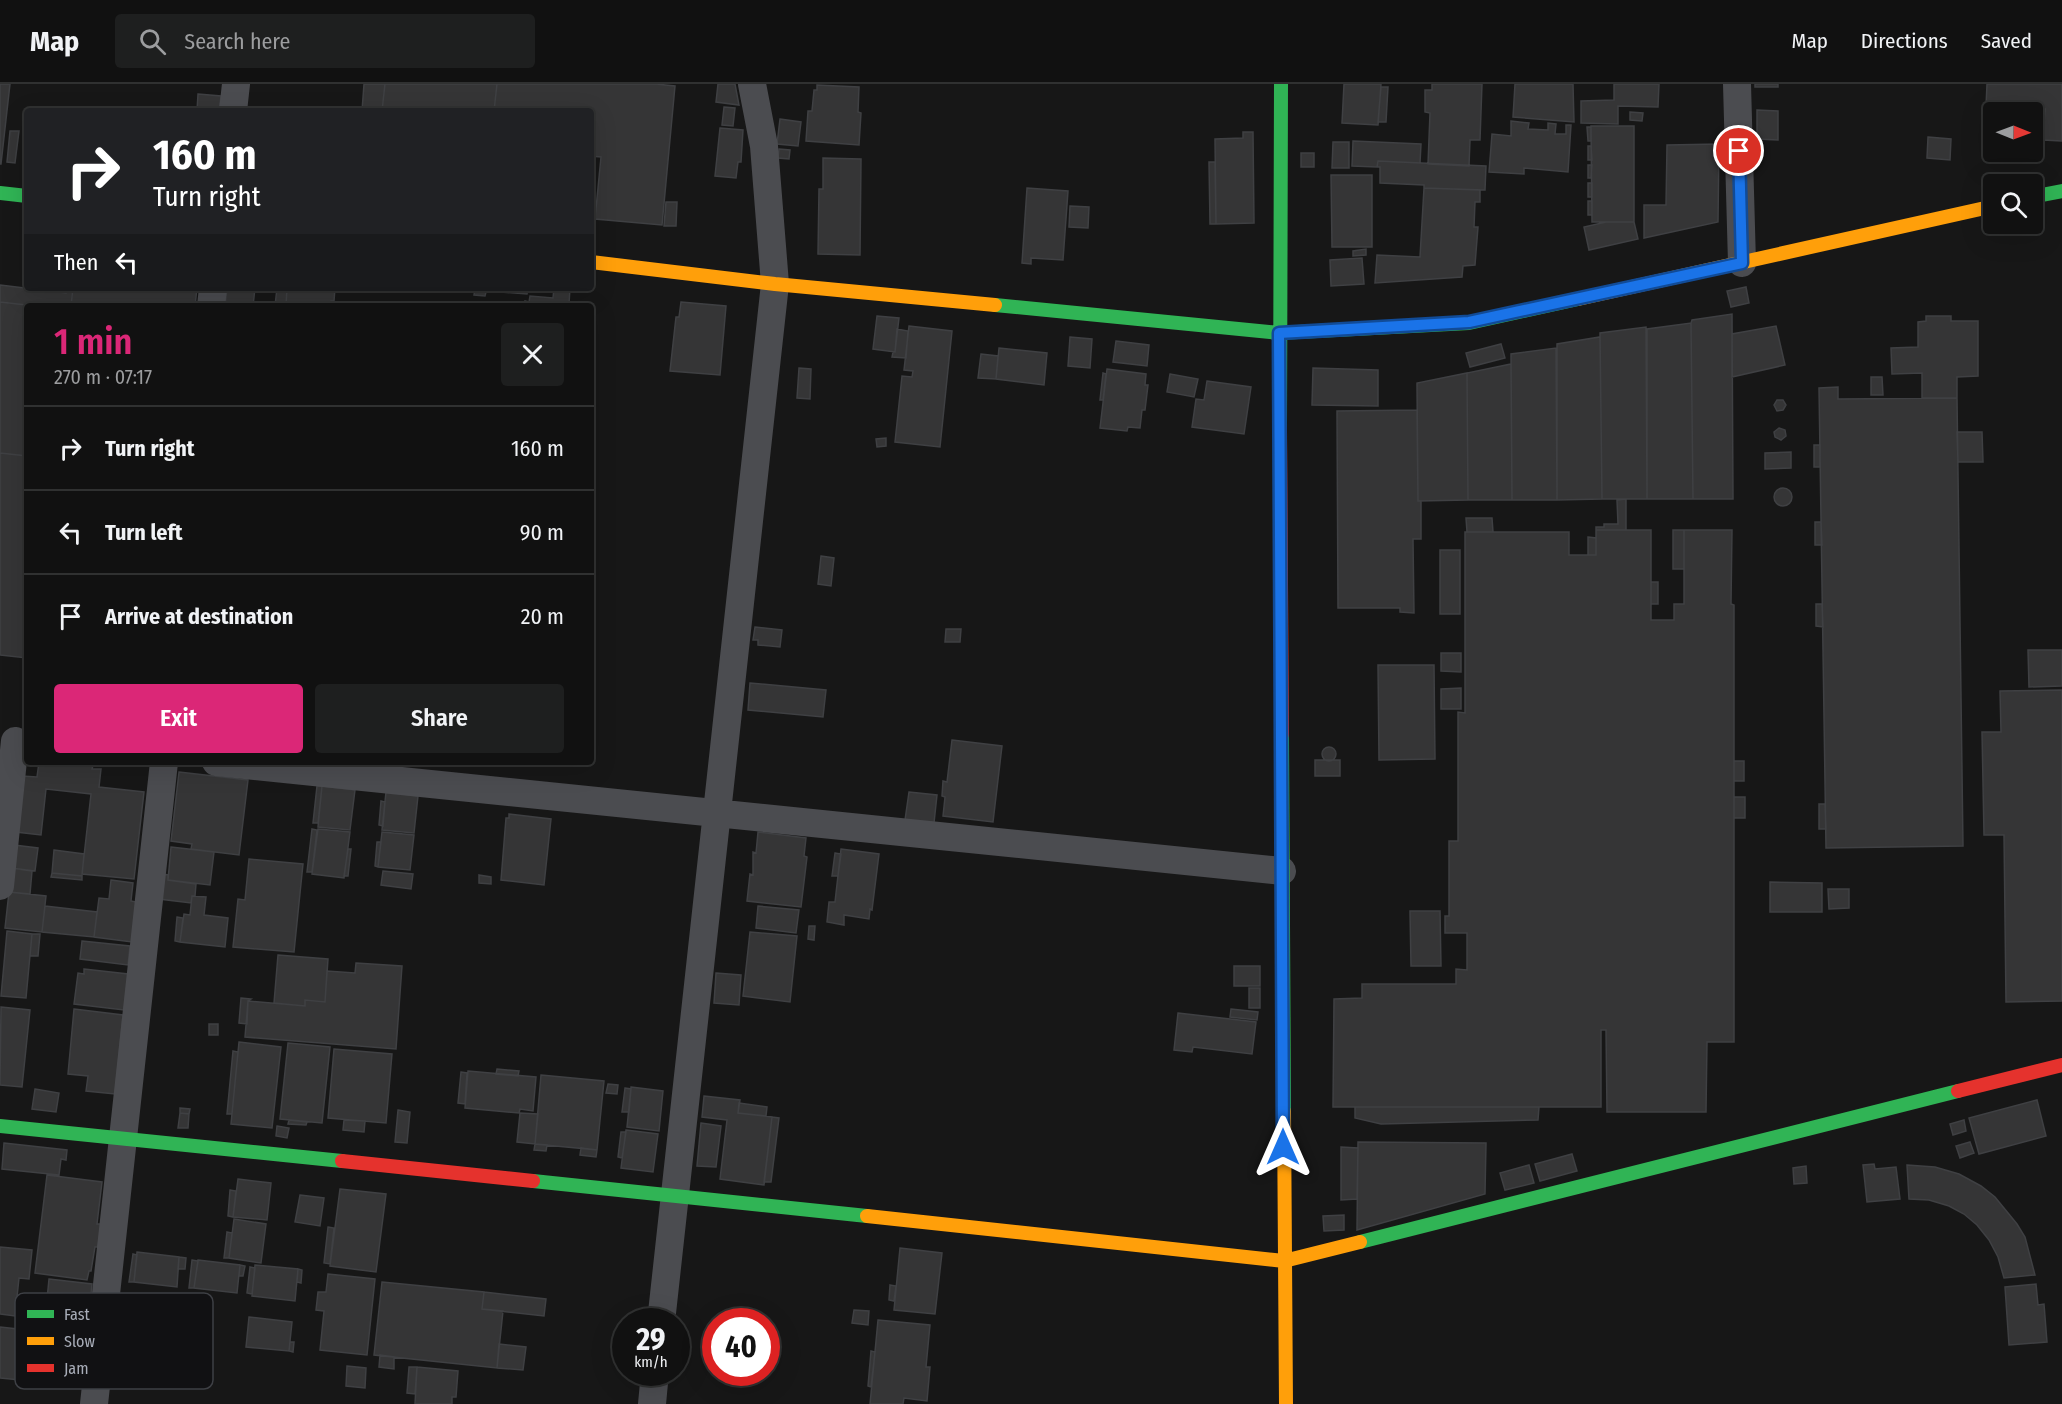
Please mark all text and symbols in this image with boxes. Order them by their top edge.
search box [115,14,535,68]
text: Map [30,25,79,58]
icon: search [136,25,169,58]
text: Search here [184,28,290,55]
text: Map [1791,28,1828,54]
text: Directions [1861,28,1948,54]
text: Saved [1981,28,2032,54]
north arrow [1983,102,2043,162]
map controls [1983,102,2043,234]
pin [1713,125,1764,176]
text: 160 m [153,130,256,180]
icon: right [54,132,132,210]
icon: arrive [1722,134,1755,167]
button: search [1983,174,2043,234]
text: Turn right [153,181,261,213]
icon: left [110,246,143,279]
text: Then [54,249,98,276]
text: 1 min [54,320,132,364]
button: close [501,323,564,386]
text: 270 m · 07:17 [54,365,152,389]
icon: right [54,432,87,465]
text: Turn right [105,435,194,462]
text: 160 m [511,435,564,462]
icon: left [54,516,87,549]
text: Turn left [105,519,183,546]
text: 90 m [520,519,564,546]
icon: arrive [54,600,87,633]
text: Arrive at destination [105,603,293,630]
text: 20 m [521,603,564,630]
button: Exit [54,684,303,753]
button: Share [315,684,564,753]
position arrow [1251,1115,1315,1179]
legend [15,1293,213,1389]
text: Fast [64,1305,91,1324]
speed limit sign: 40 [702,1308,780,1386]
text: 29 [636,1322,666,1358]
text: Slow [64,1332,95,1351]
text: km/h [634,1353,668,1371]
text: Jam [64,1359,89,1378]

